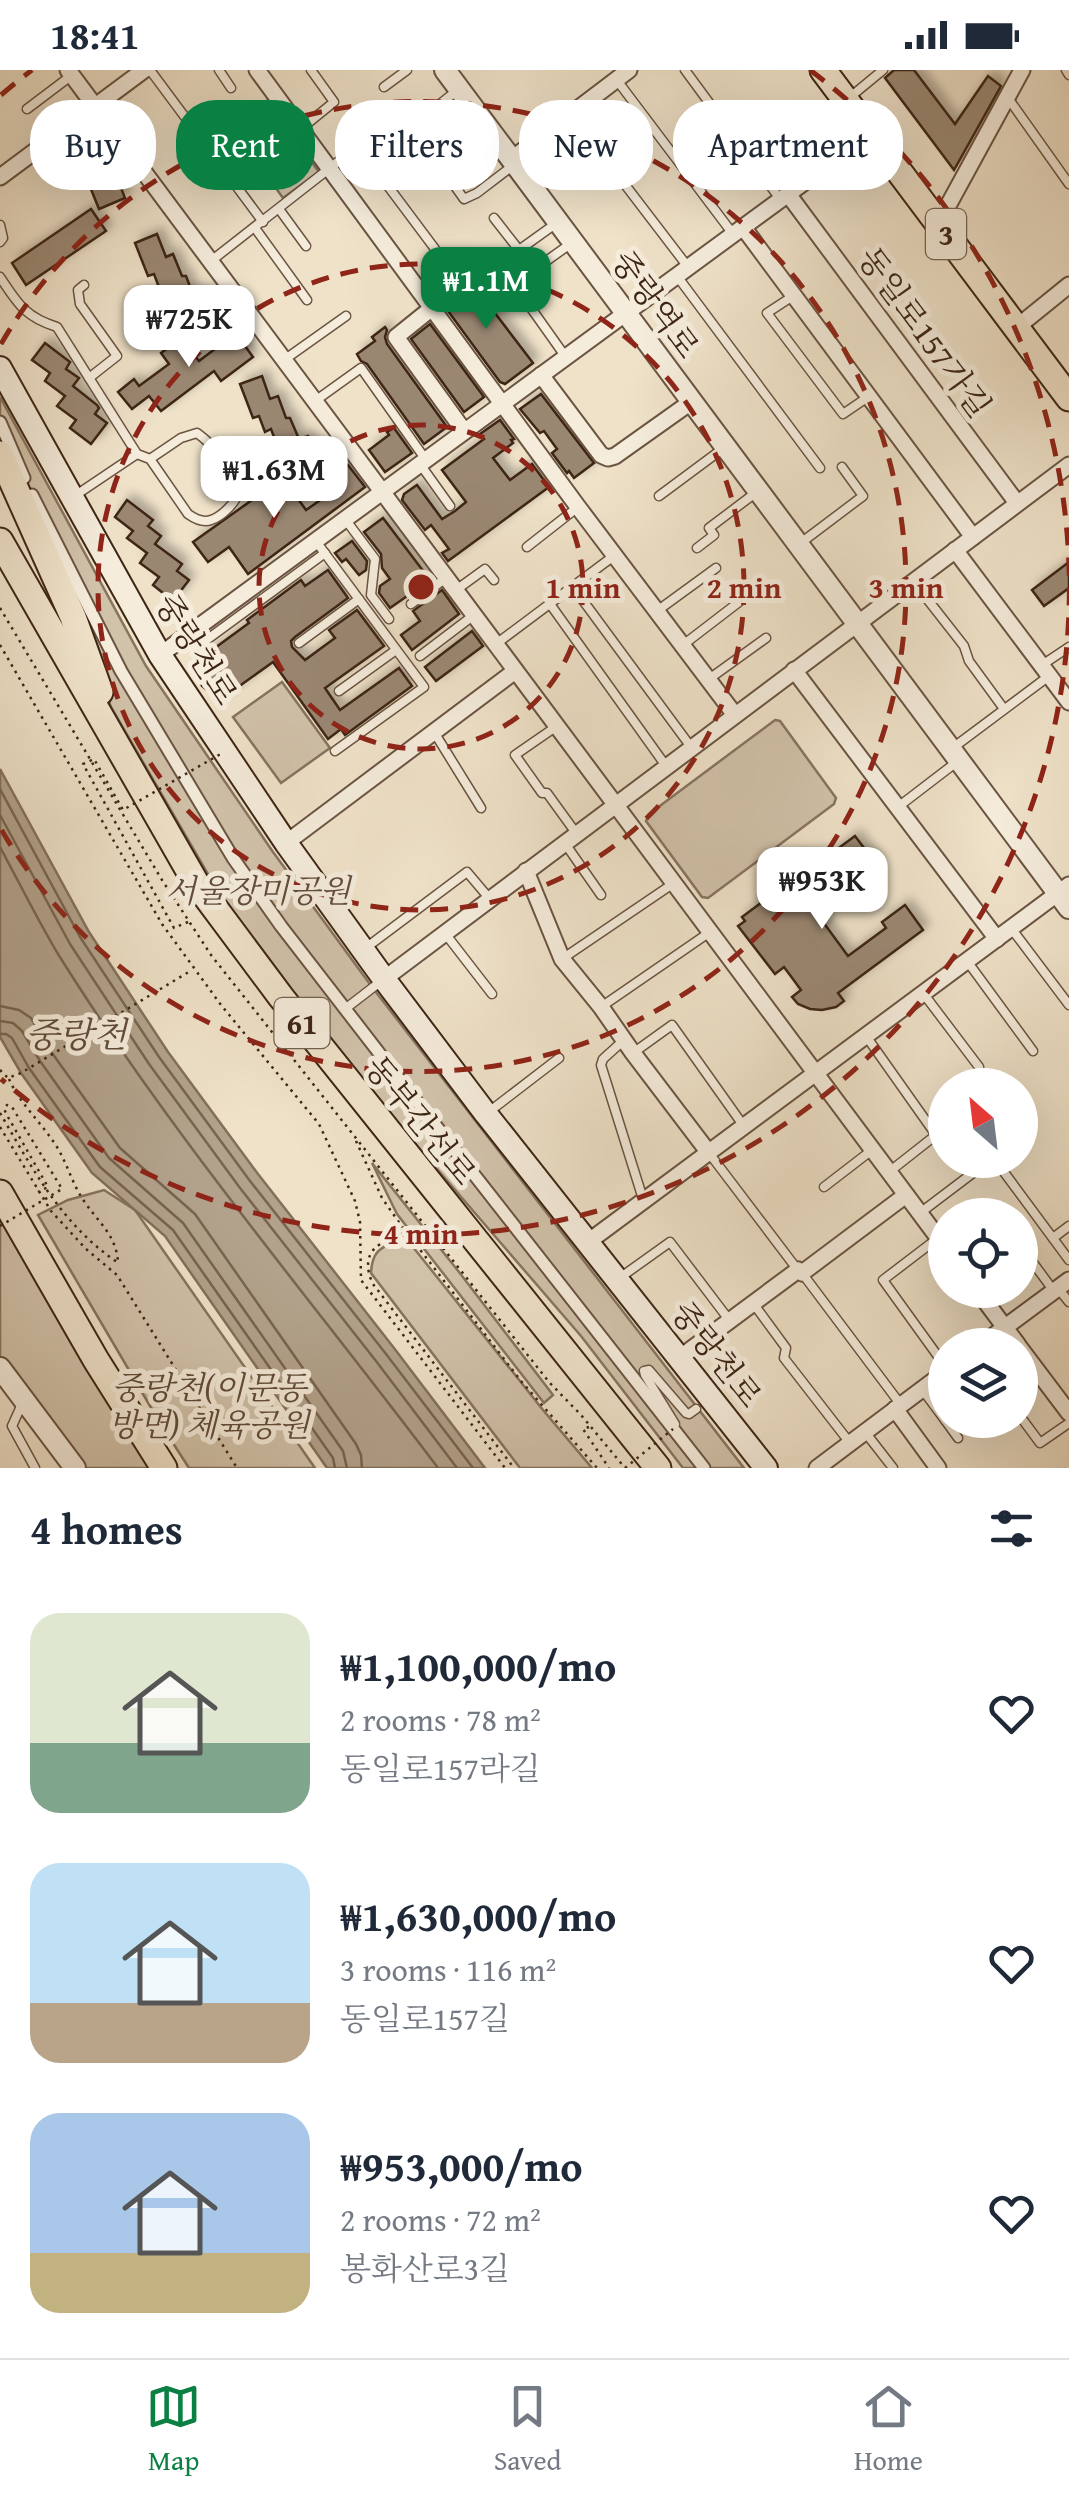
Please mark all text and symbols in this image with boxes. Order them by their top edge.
text: 18:41 [50,7,140,63]
chip: Buy [30,100,156,190]
chip: Rent [176,100,315,190]
chip: Filters [335,100,499,190]
chip: New [519,100,653,190]
chip: Apartment [673,100,903,190]
road number: 3 [926,209,966,259]
street label: 동일로157가길 [847,237,1003,427]
street label: 중랑역로 [601,240,711,368]
pin: ₩1.1M [416,247,556,332]
text: ₩1.1M [443,256,529,303]
pin: ₩725K [119,285,259,370]
text: ₩725K [146,294,232,341]
pin: ₩1.63M [193,436,355,521]
text: ₩1.63M [223,445,325,492]
text: 1 min [546,565,621,609]
text: 2 min [707,565,782,609]
text: 3 min [869,565,944,609]
centre of rings [403,569,439,605]
street label: 중랑천로 [144,584,250,714]
pin: ₩953K [752,847,892,932]
text: ₩953K [779,856,865,903]
park label: 서울장미공원 [165,867,353,914]
road number: 61 [274,998,330,1048]
water label: 중랑천 [25,1009,129,1060]
street label: 동부간선로 [354,1045,488,1195]
north arrow [928,1068,1038,1178]
map controls [928,1068,1038,1438]
button: locate [928,1198,1038,1308]
text: 4 min [384,1211,459,1255]
street label: 중랑천로 [660,1291,774,1417]
button: layers [928,1328,1038,1438]
park label: 중랑천(이문동 방면) 체육공원 [108,1364,312,1448]
text: 4 homes [30,1498,183,1559]
icon: filters [984,1501,1039,1556]
text: ₩1,100,000/mo [340,1635,616,1696]
icon: home [110,1653,230,1773]
icon: heart [984,1686,1039,1741]
text: 2 rooms · 78 m² [340,1696,541,1743]
text: 동일로157라길 [340,1745,541,1792]
text: ₩1,630,000/mo [340,1885,616,1946]
icon: home [110,1903,230,2023]
icon: heart [984,1936,1039,1991]
text: 3 rooms · 116 m² [340,1946,556,1993]
text: 동일로157길 [340,1995,510,2042]
text: ₩953,000/mo [340,2135,583,2196]
icon: home [110,2153,230,2273]
icon: heart [984,2186,1039,2241]
text: 2 rooms · 72 m² [340,2196,541,2243]
text: 봉화산로3길 [340,2245,510,2292]
tab: Map [146,2379,201,2480]
tab: Saved [494,2379,561,2480]
tab: Home [854,2379,923,2480]

